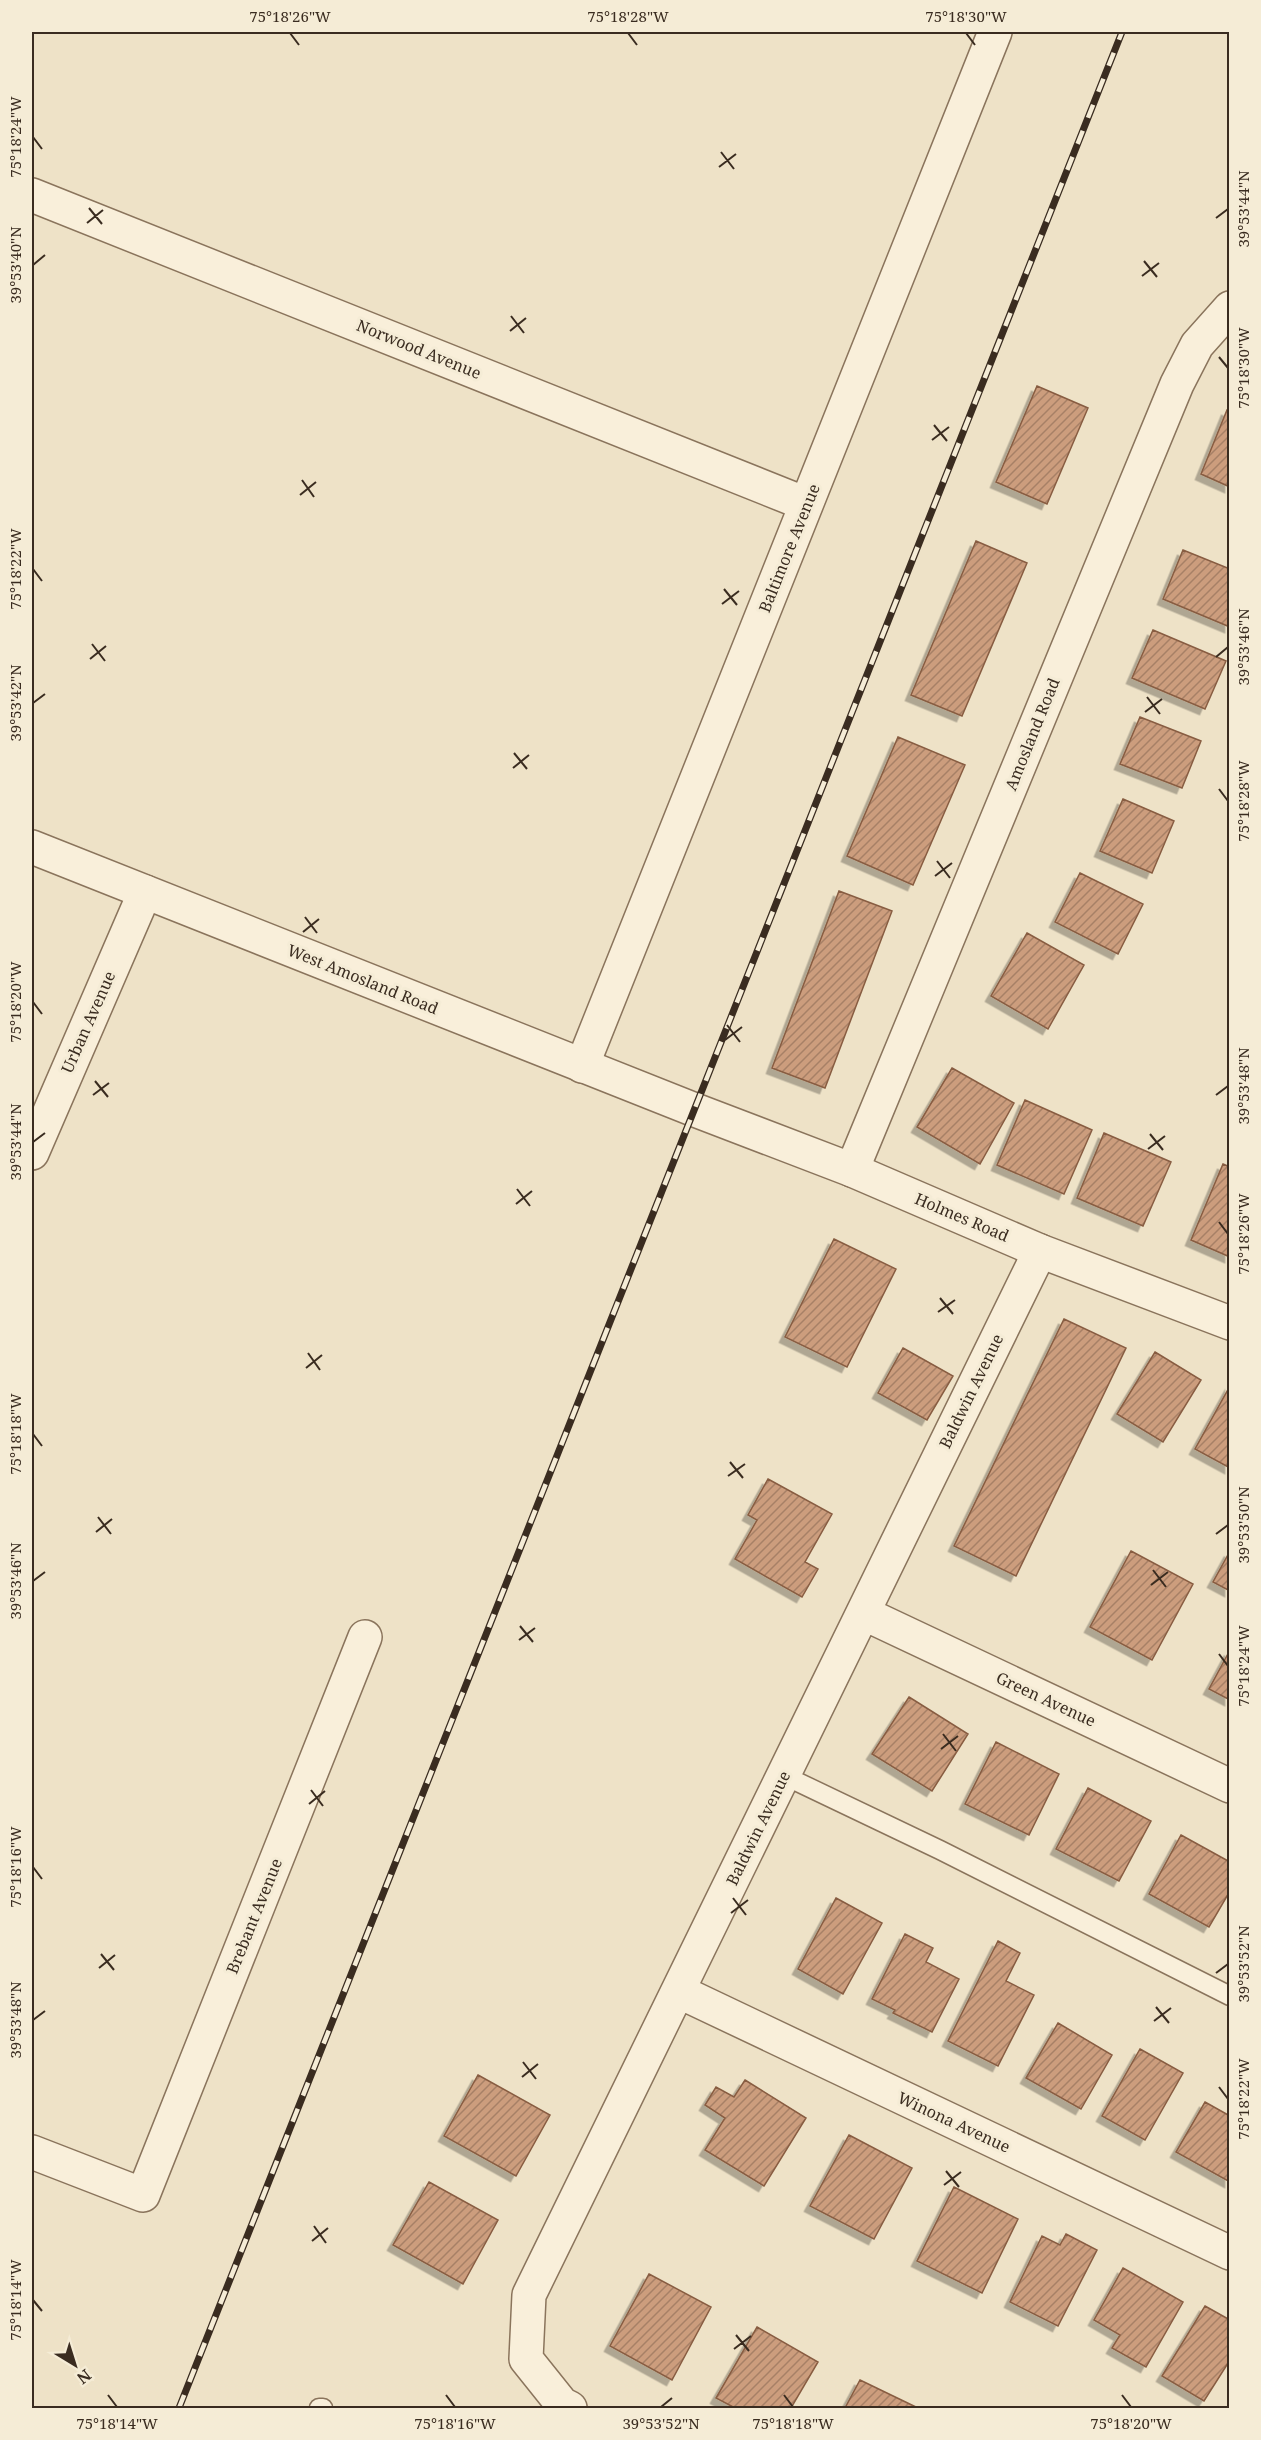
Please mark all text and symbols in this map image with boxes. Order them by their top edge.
text: 75°18'26"W [249,6,331,26]
text: 75°18'28"W [587,6,669,26]
text: 75°18'30"W [925,6,1007,26]
text: 75°18'24"W [5,96,25,178]
text: 39°53'44"N [1233,170,1253,248]
text: 39°53'40"N [5,226,25,304]
street label: Norwood Avenue [353,314,485,384]
text: 75°18'30"W [1233,327,1253,409]
street label: Baltimore Avenue [753,480,825,616]
text: 75°18'22"W [5,528,25,610]
text: 39°53'46"N [1233,608,1253,686]
text: 39°53'42"N [5,664,25,742]
street label: Amosland Road [999,674,1065,794]
text: 75°18'28"W [1233,760,1253,842]
street label: West Amosland Road [284,939,442,1019]
text: 75°18'20"W [5,961,25,1043]
street label: Urban Avenue [56,968,120,1076]
text: 39°53'48"N [1233,1047,1253,1125]
text: 39°53'44"N [5,1103,25,1181]
street label: Holmes Road [911,1187,1013,1247]
text: 75°18'26"W [1233,1193,1253,1275]
street label: Baldwin Avenue [934,1330,1008,1452]
text: 75°18'18"W [5,1393,25,1475]
text: 39°53'50"N [1233,1486,1253,1564]
text: 39°53'46"N [5,1542,25,1620]
text: 75°18'24"W [1233,1625,1253,1707]
street label: Green Avenue [993,1666,1099,1732]
street label: Baldwin Avenue [721,1767,795,1889]
text: 75°18'16"W [5,1826,25,1908]
street label: Brebant Avenue [221,1855,287,1977]
text: 39°53'52"N [1233,1925,1253,2003]
text: 39°53'48"N [5,1981,25,2059]
text: 75°18'22"W [1233,2058,1253,2140]
street label: Winona Avenue [894,2086,1014,2158]
text: 75°18'14"W [5,2259,25,2341]
north arrow [45,2335,105,2395]
text: N [72,2364,96,2390]
text: 75°18'14"W [76,2413,158,2433]
text: 75°18'16"W [414,2413,496,2433]
text: 39°53'52"N [622,2413,700,2433]
text: 75°18'18"W [752,2413,834,2433]
text: 75°18'20"W [1090,2413,1172,2433]

